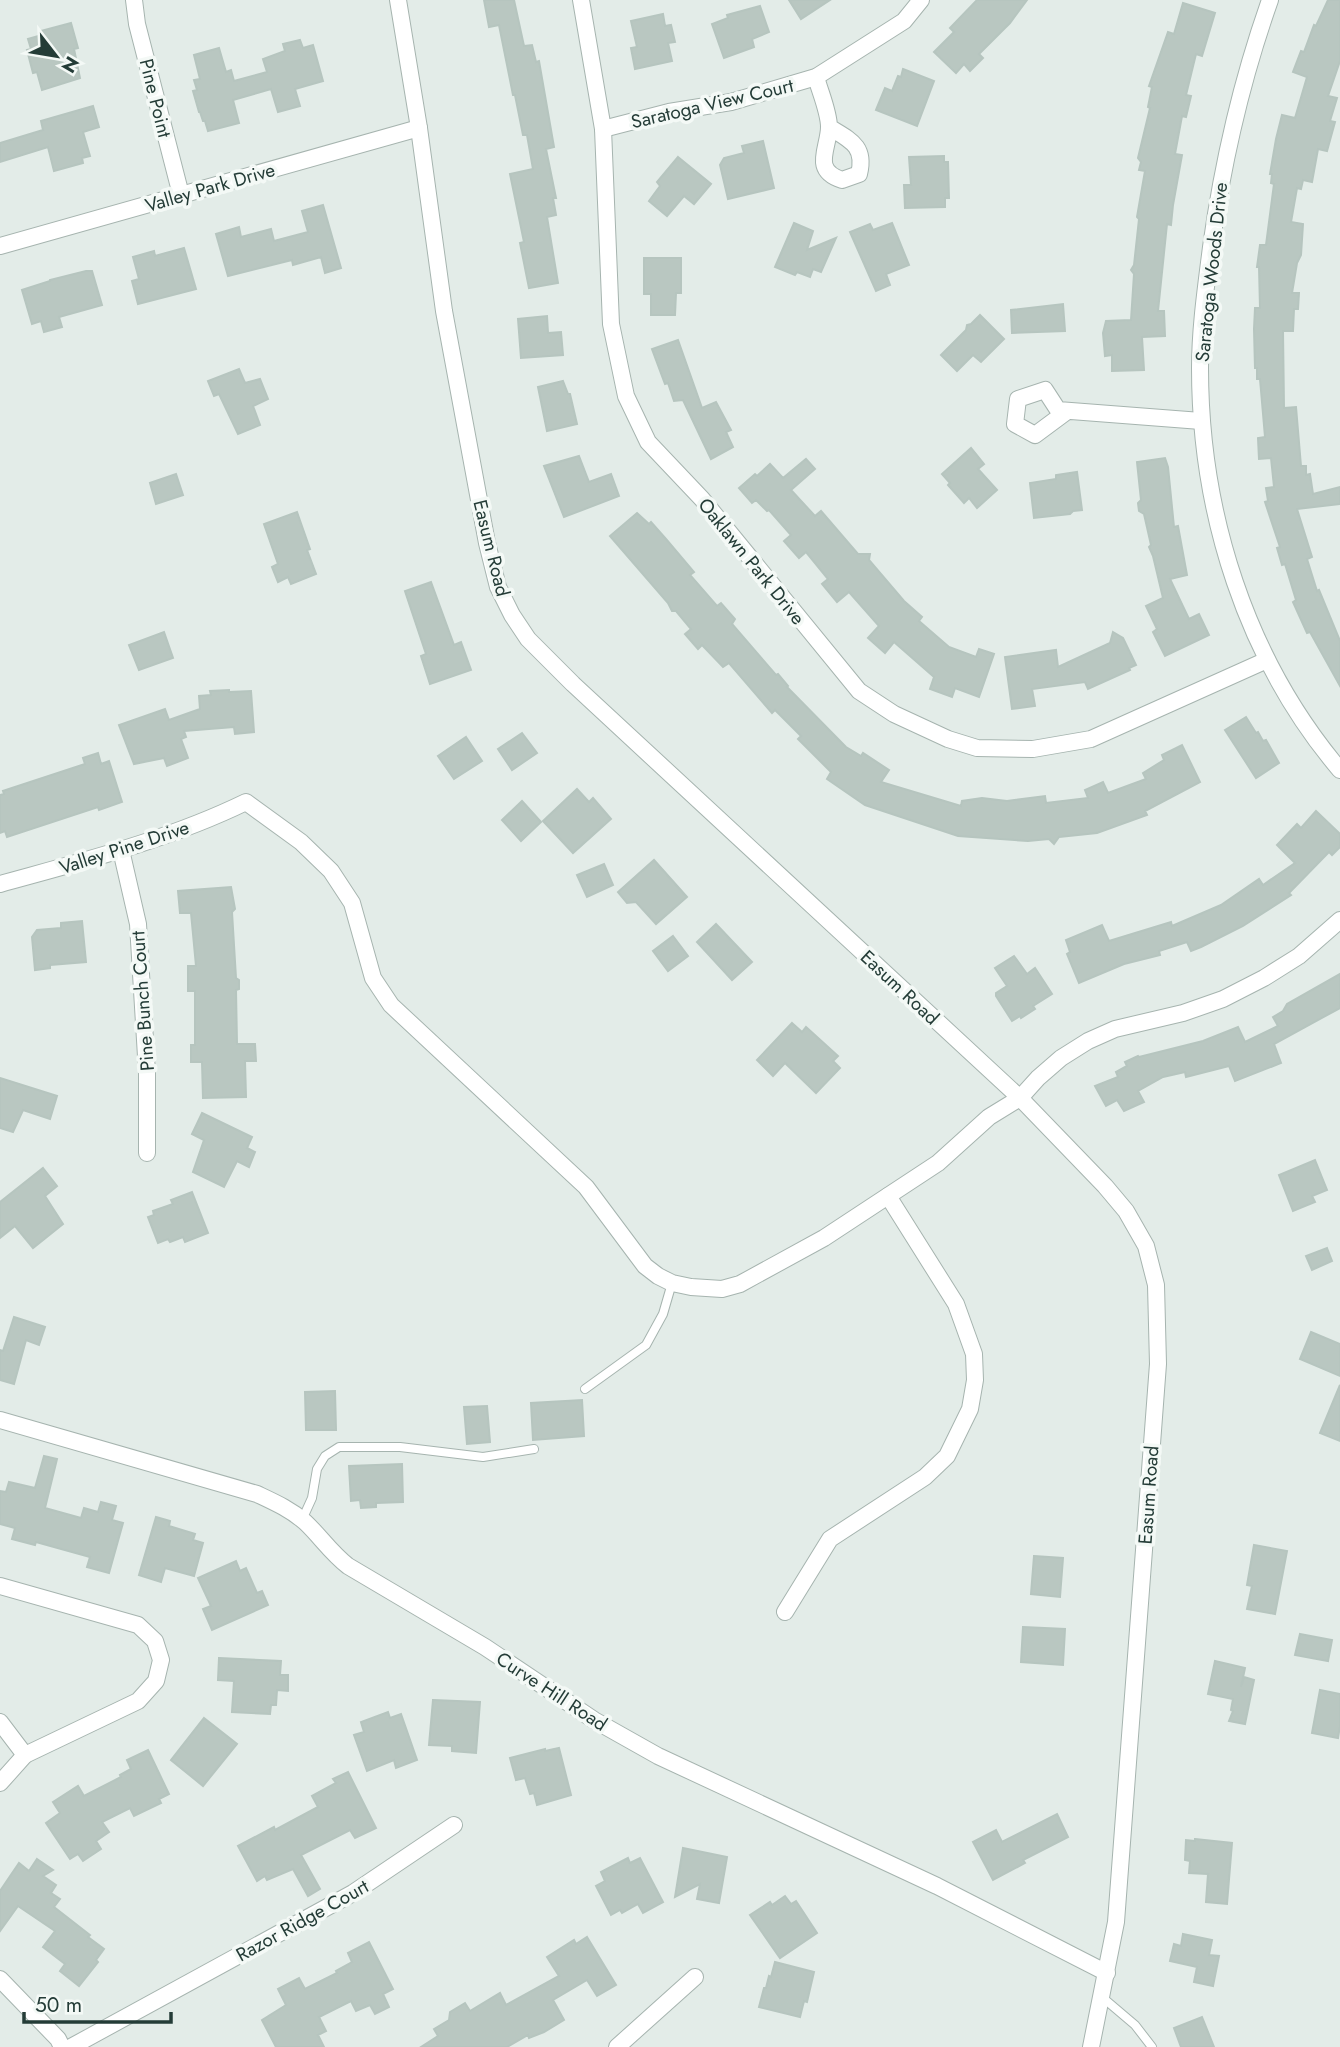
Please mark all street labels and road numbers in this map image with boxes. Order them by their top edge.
street label: Pine Point [133,56,178,141]
street label: Saratoga View Court [628,72,796,135]
street label: Valley Park Drive [142,156,278,219]
street label: Saratoga Woods Drive [1189,181,1234,363]
street label: Oaklawn Park Drive [692,492,811,631]
street label: Easum Road [466,497,517,599]
street label: Valley Pine Drive [56,814,193,881]
street label: Pine Bunch Court [124,929,161,1072]
street label: Easum Road [854,944,945,1031]
street label: Easum Road [1132,1445,1165,1545]
street label: Curve Hill Road [491,1645,613,1737]
street label: Razor Ridge Court [231,1873,374,1968]

